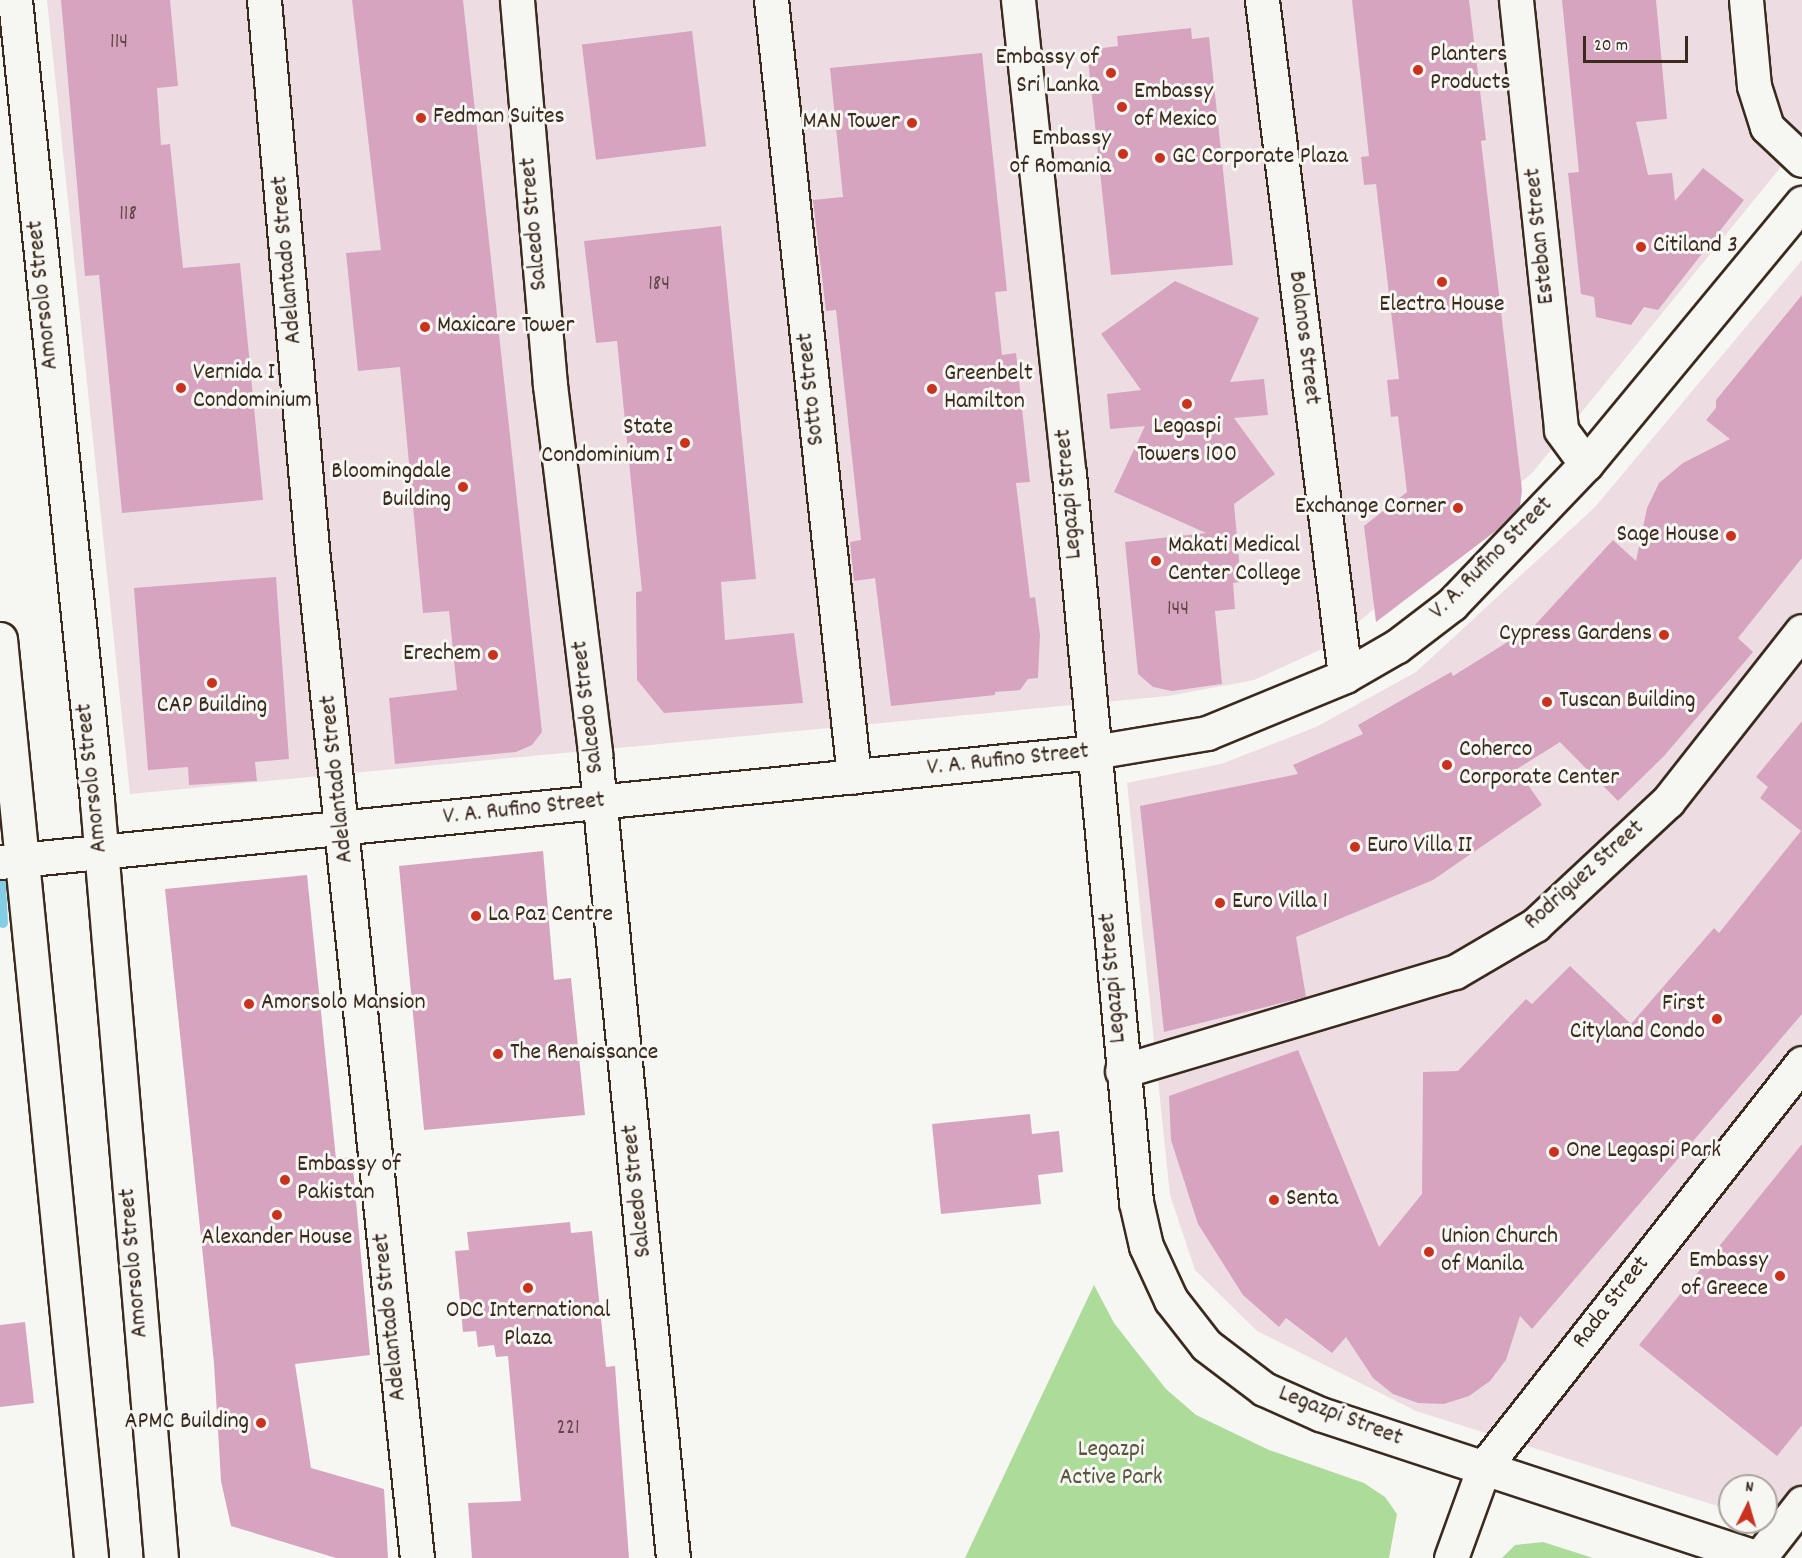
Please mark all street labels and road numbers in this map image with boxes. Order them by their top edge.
street label: Salcedo Street [515,156,555,292]
street label: Esteban Street [1520,166,1562,306]
street label: Adelantado Street [266,175,310,345]
street label: Amorsolo Street [22,219,66,371]
street label: Bolanos Street [1280,269,1326,407]
street label: Sotto Street [792,331,832,447]
street label: Legazpi Street [1050,428,1090,560]
street label: V. A. Rufino Street [1424,491,1560,627]
street label: Salcedo Street [567,639,611,775]
street label: Adelantado Street [315,694,361,864]
street label: Amorsolo Street [71,702,115,854]
street label: V. A. Rufino Street [926,738,1090,784]
street label: V. A. Rufino Street [442,787,606,833]
street label: Rodriguez Street [1519,815,1651,937]
street label: Legazpi Street [1094,912,1134,1044]
street label: Salcedo Street [617,1123,659,1259]
street label: Amorsolo Street [114,1187,156,1339]
street label: Adelantado Street [368,1232,414,1402]
street label: Rada Street [1567,1251,1657,1355]
street label: Legazpi Street [1274,1380,1406,1454]

